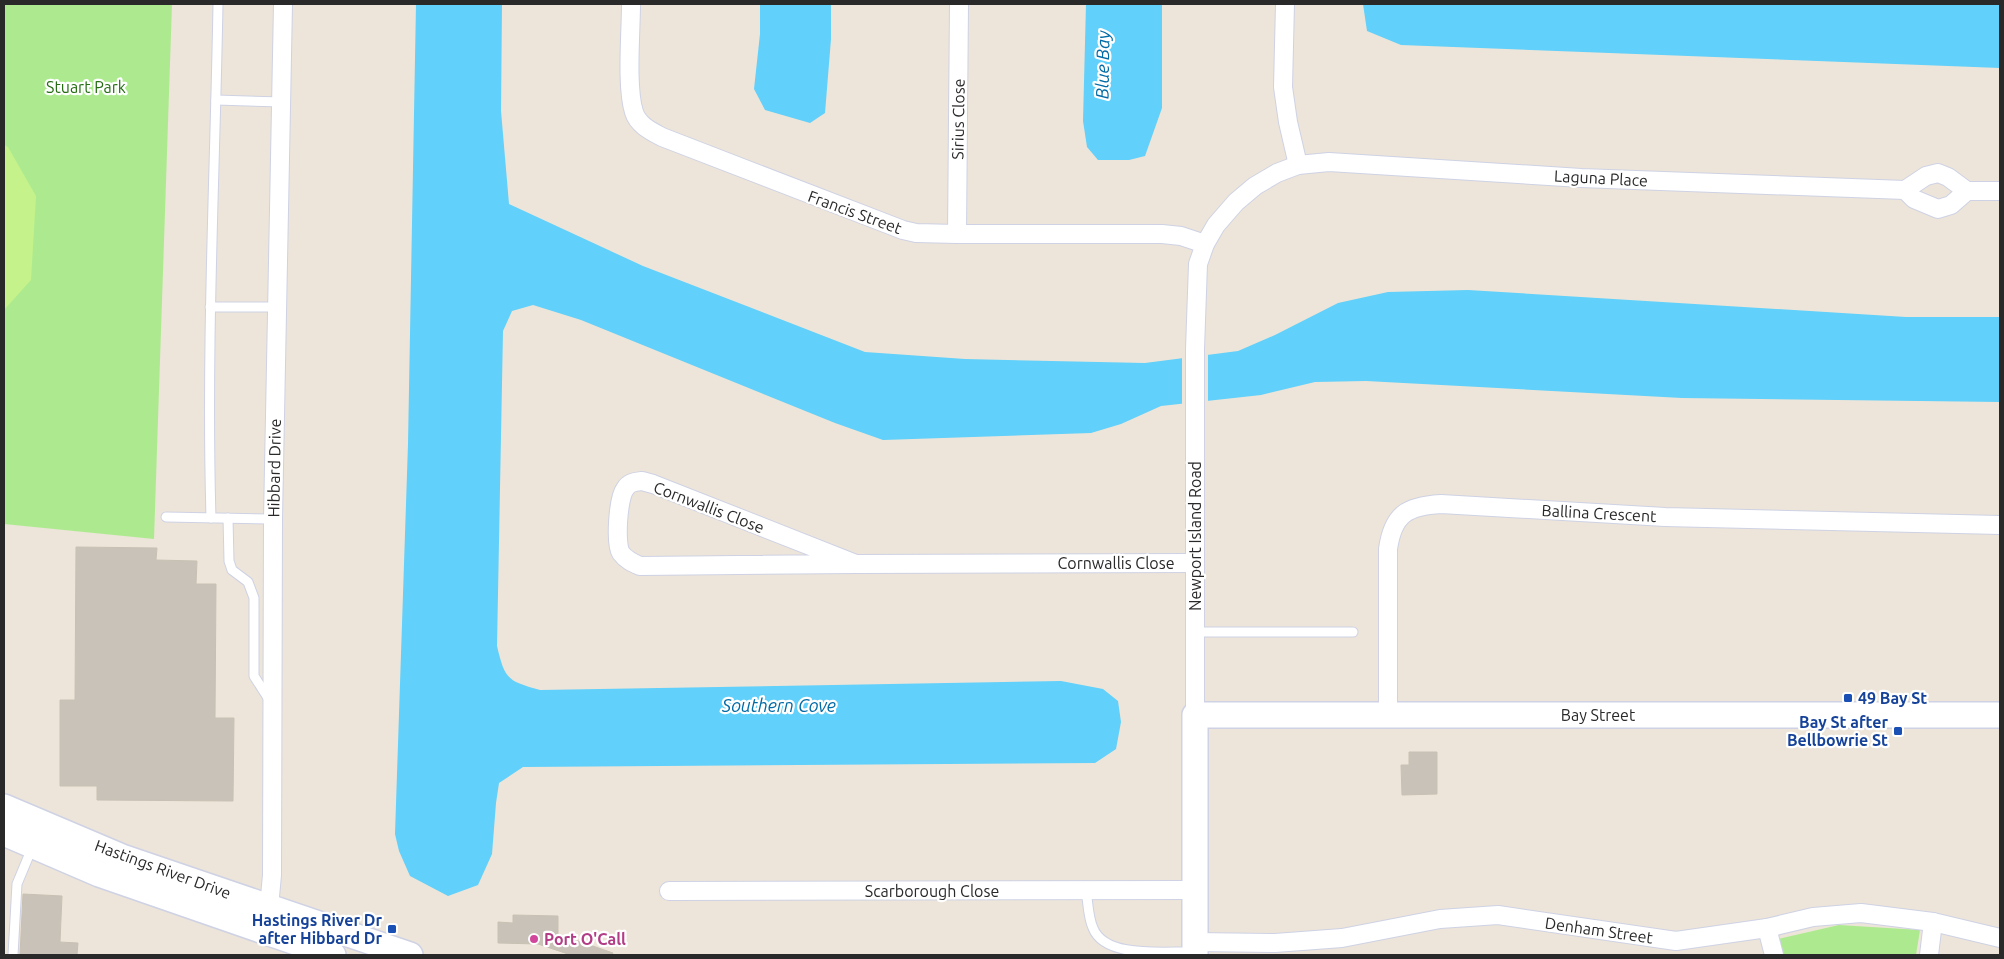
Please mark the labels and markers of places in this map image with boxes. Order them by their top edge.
place label: 49 Bay St [1858,689,1927,707]
marker: 49 Bay St [1842,692,1854,704]
place label: Bay St after Bellbowrie St [1787,713,1888,749]
marker: Bay St after Bellbowrie St [1892,725,1904,737]
place label: Hastings River Dr after Hibbard Dr [252,911,382,947]
marker: Hastings River Dr after Hibbard Dr [386,923,398,935]
place label: Port O'Call [544,930,626,948]
marker: Port O'Call [528,933,540,945]

